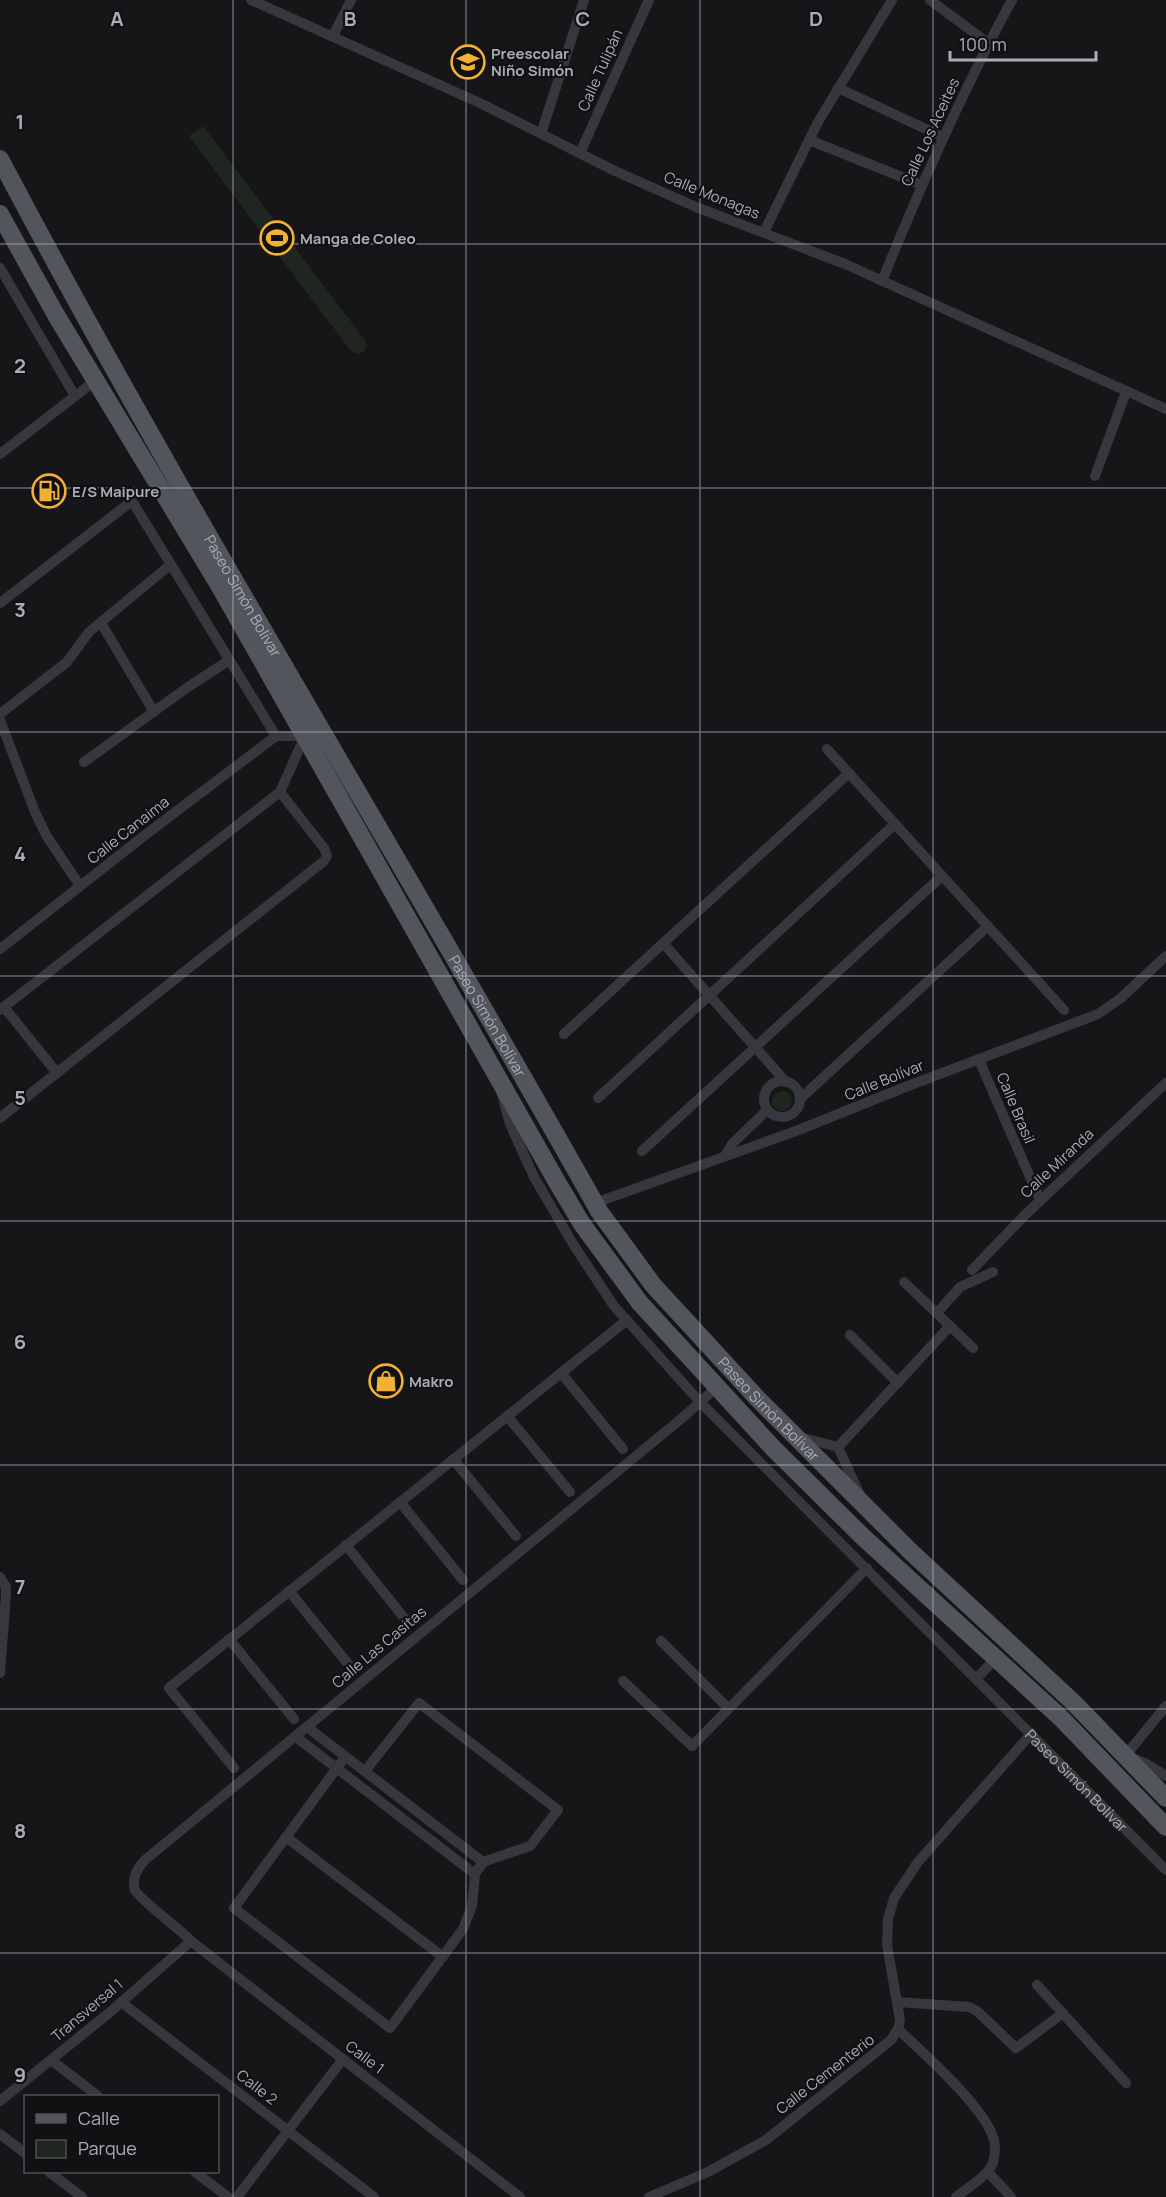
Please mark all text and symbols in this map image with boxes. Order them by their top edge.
text: A [110,5,124,32]
text: B [344,5,357,32]
text: C [576,5,590,32]
text: D [809,5,823,32]
scale bar [950,24,1096,62]
street label: Calle Tulipán [572,25,628,115]
text: 100 m [959,32,1007,56]
place label: Preescolar Niño Simón [491,43,574,81]
school or university icon: Preescolar Niño Simón [450,44,486,80]
street label: Calle Los Aceites [896,74,964,190]
text: 1 [16,108,24,135]
street label: Calle Monagas [661,166,763,224]
sports icon: Manga de Coleo [259,220,295,256]
place label: Manga de Coleo [300,228,416,249]
text: 2 [14,352,26,379]
fuel station icon: E/S Maipure [31,473,67,509]
place label: E/S Maipure [72,481,159,502]
street label: Paseo Simón Bolívar [200,531,287,661]
text: 3 [14,596,26,623]
street label: Calle Canaima [83,791,173,869]
text: 4 [14,840,26,867]
street label: Paseo Simón Bolívar [444,951,532,1081]
street label: Calle Bolívar [841,1054,927,1105]
street label: Calle Brasil [992,1069,1040,1147]
text: 5 [14,1084,26,1111]
street label: Calle Miranda [1016,1123,1098,1203]
text: 6 [14,1328,26,1355]
street label: Paseo Simón Bolívar [714,1352,825,1466]
shop icon: Makro [368,1363,404,1399]
place label: Makro [409,1371,454,1392]
text: 7 [15,1573,25,1600]
street label: Calle Las Casitas [327,1601,431,1693]
street label: Paseo Simón Bolívar [1021,1724,1133,1837]
text: 8 [14,1817,26,1844]
street label: Transversal 1 [47,1974,127,2046]
street label: Calle Cementerio [771,2029,879,2119]
street label: Calle 1 [341,2035,389,2079]
text: 9 [14,2061,26,2088]
street label: Calle 2 [232,2064,282,2110]
legend [24,2095,219,2173]
text: Calle [78,2106,120,2130]
text: Parque [78,2136,137,2160]

